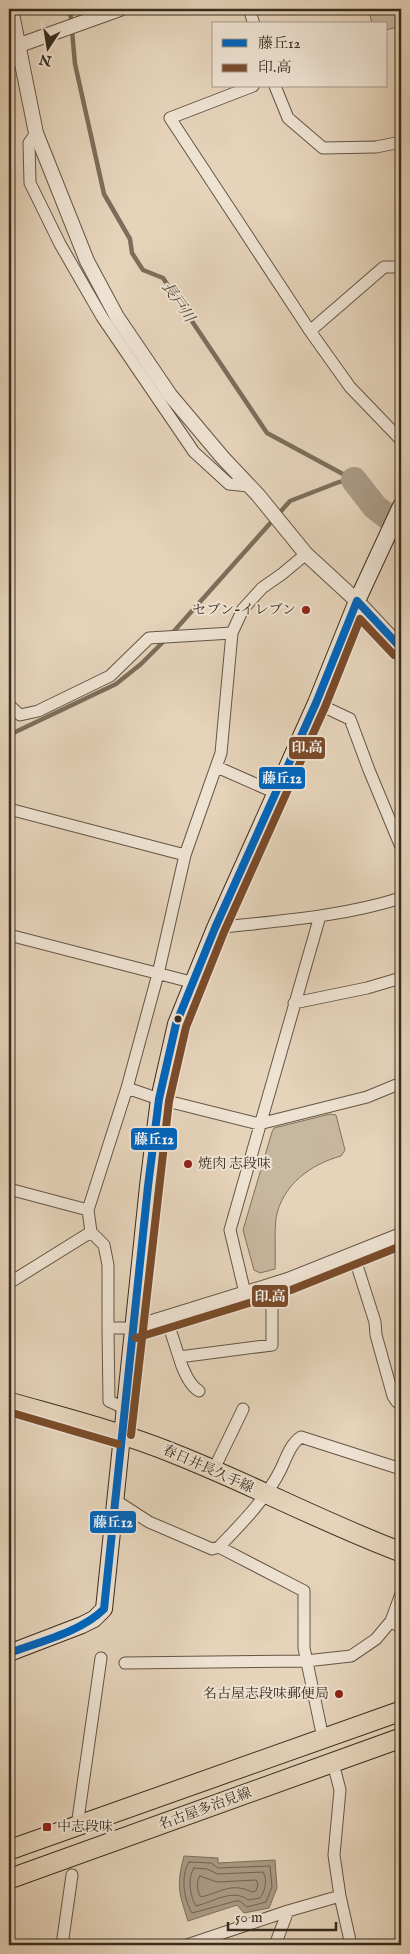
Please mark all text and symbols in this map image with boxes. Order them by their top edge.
north arrow [22,22,72,72]
legend [212,22,388,88]
text: 藤丘12 [258,34,301,53]
text: N [38,50,54,70]
text: 印.高 [258,58,291,77]
water label: 長戸川 [157,278,200,328]
place label: セブン-イレブン [193,601,296,619]
marker: セブン-イレブン [300,604,312,616]
line badge: 印.高 [288,736,326,760]
text: 印.高 [291,739,323,757]
line badge: 藤丘12 [258,766,306,790]
text: 藤丘12 [262,770,302,788]
unlabelled marker [173,1014,183,1024]
line badge: 藤丘12 [130,1127,178,1151]
text: 藤丘12 [134,1131,174,1149]
place label: 焼肉 志段味 [198,1155,271,1173]
marker: 焼肉 志段味 [182,1158,194,1170]
line badge: 印.高 [251,1284,289,1308]
text: 印.高 [254,1288,286,1306]
street label: 春日井長久手線 [160,1441,256,1497]
line badge: 藤丘12 [89,1510,137,1534]
text: 藤丘12 [93,1514,133,1532]
place label: 名古屋志段味郵便局 [203,1685,329,1703]
marker: 名古屋志段味郵便局 [333,1688,345,1700]
street label: 名古屋多治見線 [156,1784,254,1834]
place label: 中志段味 [57,1818,113,1836]
marker: 中志段味 [41,1821,53,1833]
scale bar [228,1899,335,1931]
text: 50 m [235,1908,263,1927]

